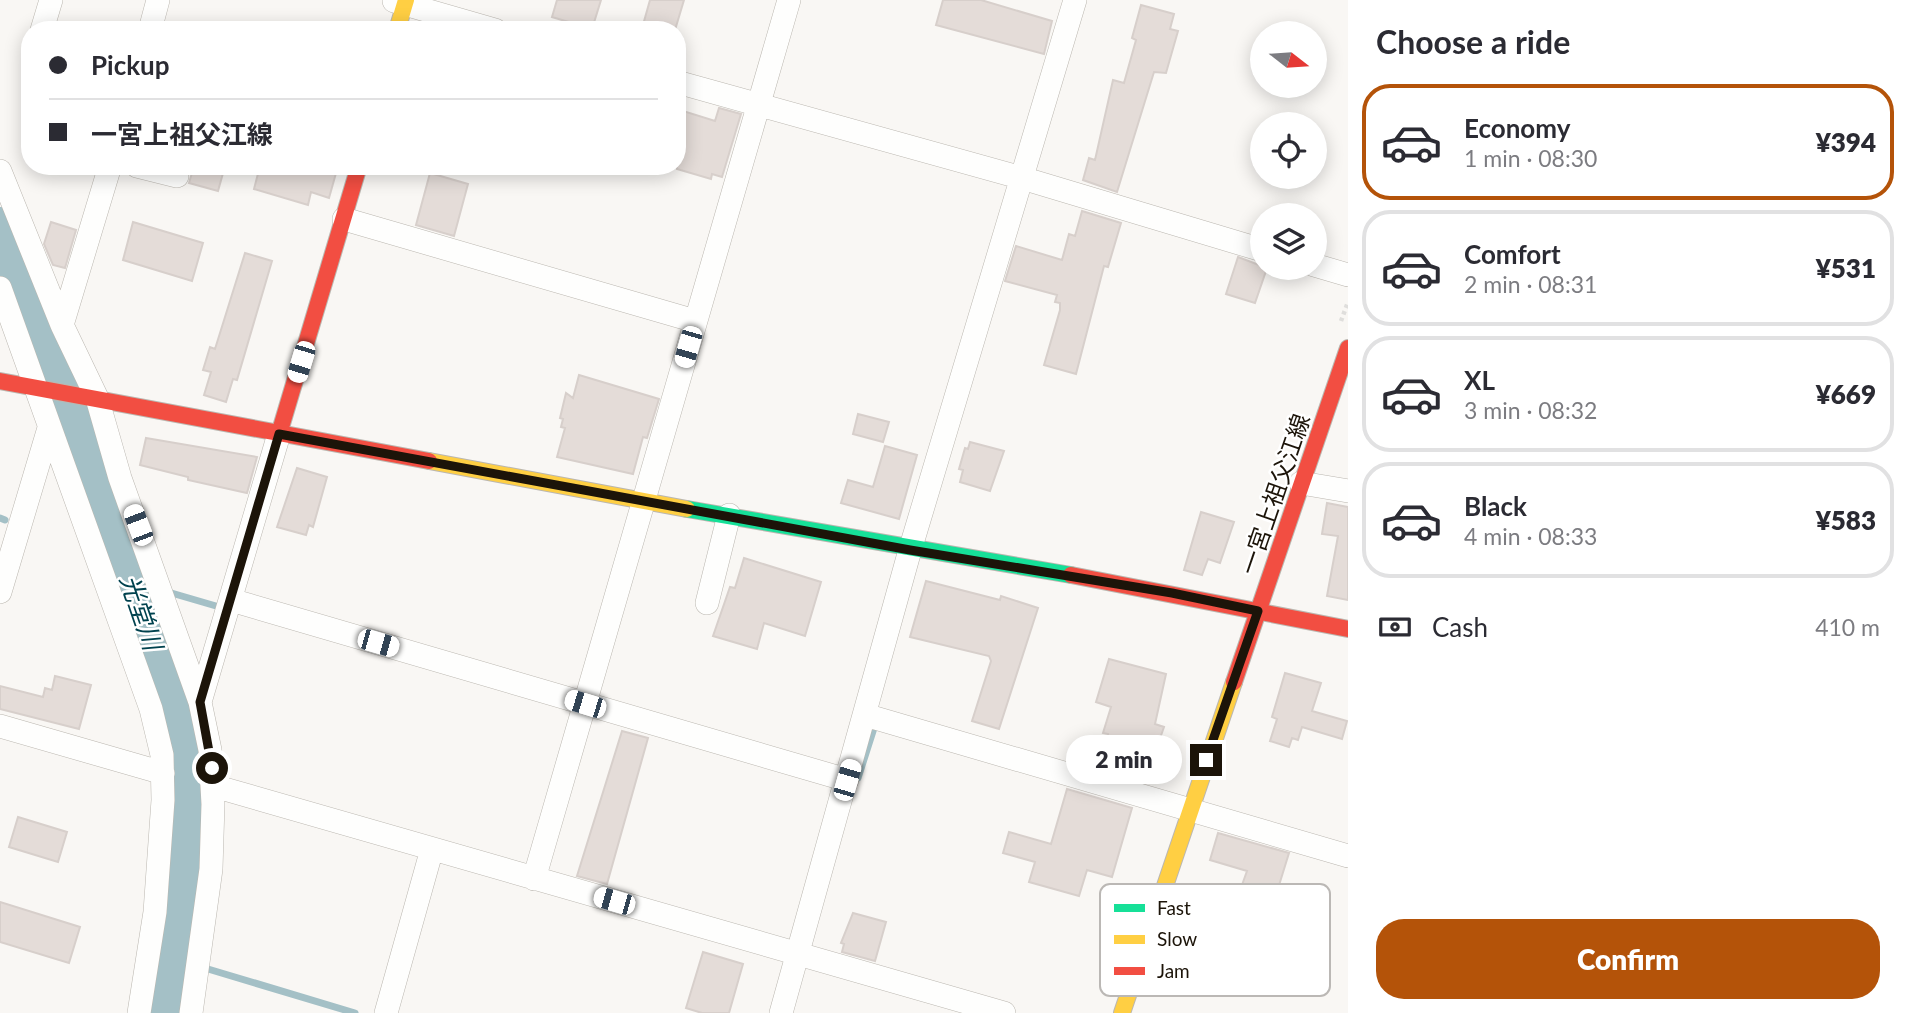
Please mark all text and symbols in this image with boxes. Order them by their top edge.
north arrow [1250,21,1326,98]
map controls [1250,21,1327,280]
text: Choose a ride [1376,22,1570,61]
text: Pickup [91,49,170,81]
icon: car [1380,111,1443,174]
button: locate [1250,112,1327,189]
text: Economy [1464,112,1570,144]
text: 一宮上祖父江線 [91,118,273,150]
text: ¥394 [1816,126,1876,158]
text: 1 min · 08:30 [1464,144,1597,172]
button: layers [1250,203,1327,280]
icon: car [1380,237,1443,300]
text: Comfort [1464,238,1561,270]
text: ¥531 [1816,252,1876,284]
text: 2 min · 08:31 [1464,270,1597,298]
car [673,324,704,370]
car [285,339,318,385]
icon: car [1380,363,1443,426]
text: XL [1464,364,1495,396]
text: ¥669 [1816,378,1876,410]
text: 3 min · 08:32 [1464,396,1597,424]
street label: 一宮上祖父江線 [1233,410,1315,578]
icon: car [1380,489,1443,552]
text: Black [1464,490,1527,522]
car [121,502,156,548]
text: ¥583 [1816,504,1876,536]
text: 4 min · 08:33 [1464,522,1597,550]
water label: 光堂川 [114,570,171,657]
icon: cash [1376,608,1414,646]
text: Cash [1432,611,1488,643]
text: 410 m [1815,613,1880,641]
car [355,627,402,659]
car [562,688,609,720]
callout: 2 min [1066,736,1182,784]
route end [1190,744,1222,776]
text: 2 min [1095,745,1153,773]
route start [196,752,228,784]
car [832,757,863,803]
legend [1100,884,1330,996]
car [591,885,638,917]
text: Fast [1157,896,1191,919]
button: Confirm [1376,919,1880,999]
text: Slow [1157,927,1197,950]
text: Jam [1157,959,1190,982]

